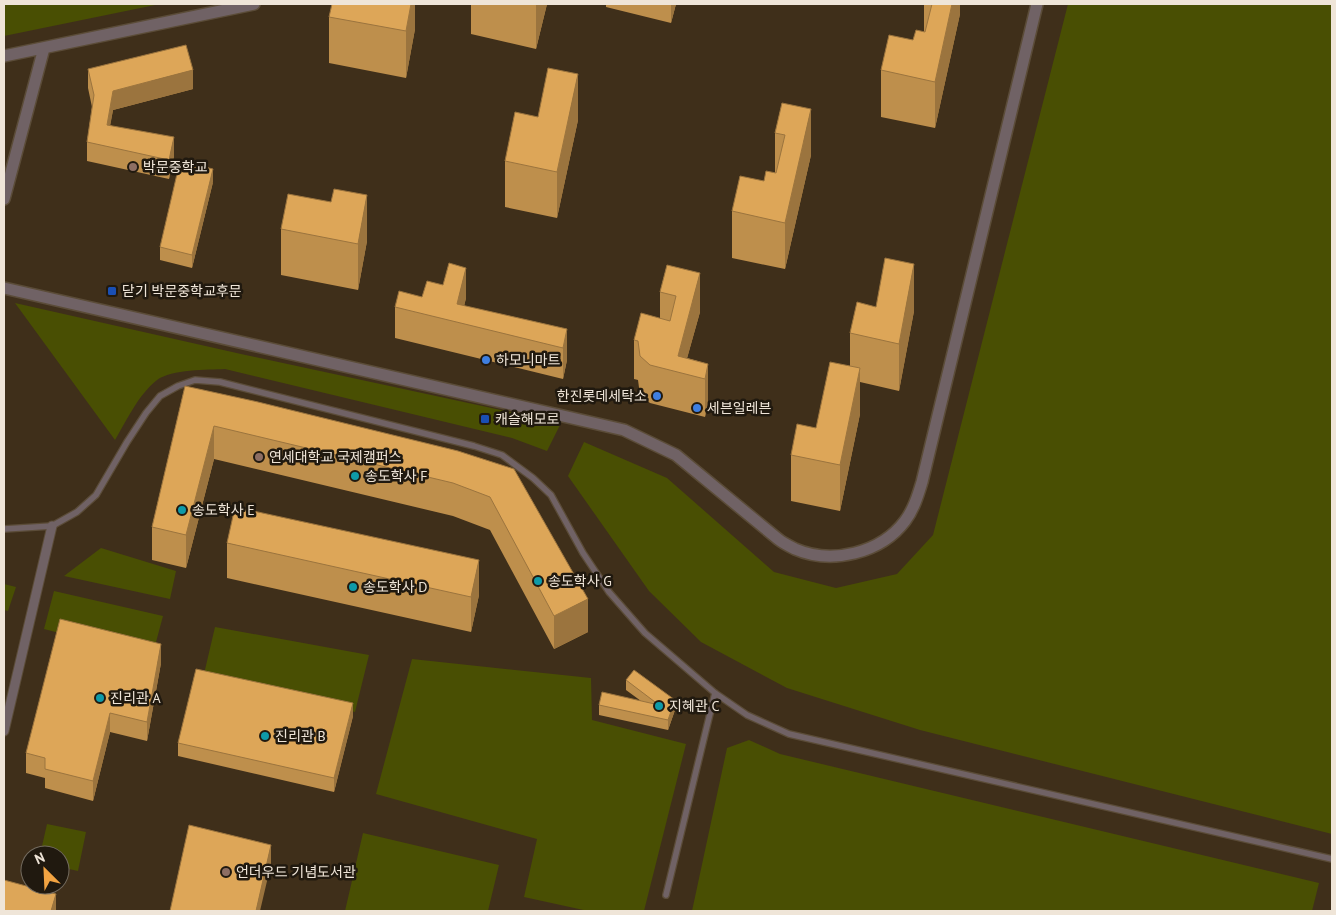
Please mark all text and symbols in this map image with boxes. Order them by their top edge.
place label: 박문중학교 [143,158,208,176]
marker: 박문중학교 [127,161,139,173]
place label: 닫기 박문중학교후문 [122,282,242,300]
marker: 닫기 박문중학교후문 [106,285,118,297]
place label: 하모니마트 [496,351,561,369]
marker: 하모니마트 [480,354,492,366]
place label: 한진롯데세탁소 [557,387,647,405]
marker: 한진롯데세탁소 [651,390,663,402]
place label: 세븐일레븐 [707,399,772,417]
marker: 세븐일레븐 [691,402,703,414]
place label: 캐슬해모로 [495,410,560,428]
marker: 캐슬해모로 [479,413,491,425]
place label: 연세대학교 국제캠퍼스 [269,448,402,466]
marker: 연세대학교 국제캠퍼스 [253,451,265,463]
place label: 송도학사 F [365,467,428,485]
marker: 송도학사 F [349,470,361,482]
place label: 송도학사 E [192,501,255,519]
marker: 송도학사 E [176,504,188,516]
place label: 송도학사 G [548,572,612,590]
marker: 송도학사 G [532,575,544,587]
place label: 송도학사 D [363,578,427,596]
marker: 송도학사 D [347,581,359,593]
place label: 진리관 A [110,689,161,707]
marker: 진리관 A [94,692,106,704]
place label: 지혜관 C [669,697,719,715]
marker: 지혜관 C [653,700,665,712]
place label: 진리관 B [275,727,326,745]
marker: 진리관 B [259,730,271,742]
north arrow [20,845,70,895]
text: N [32,848,48,868]
place label: 언더우드 기념도서관 [236,863,356,881]
marker: 언더우드 기념도서관 [220,866,232,878]

